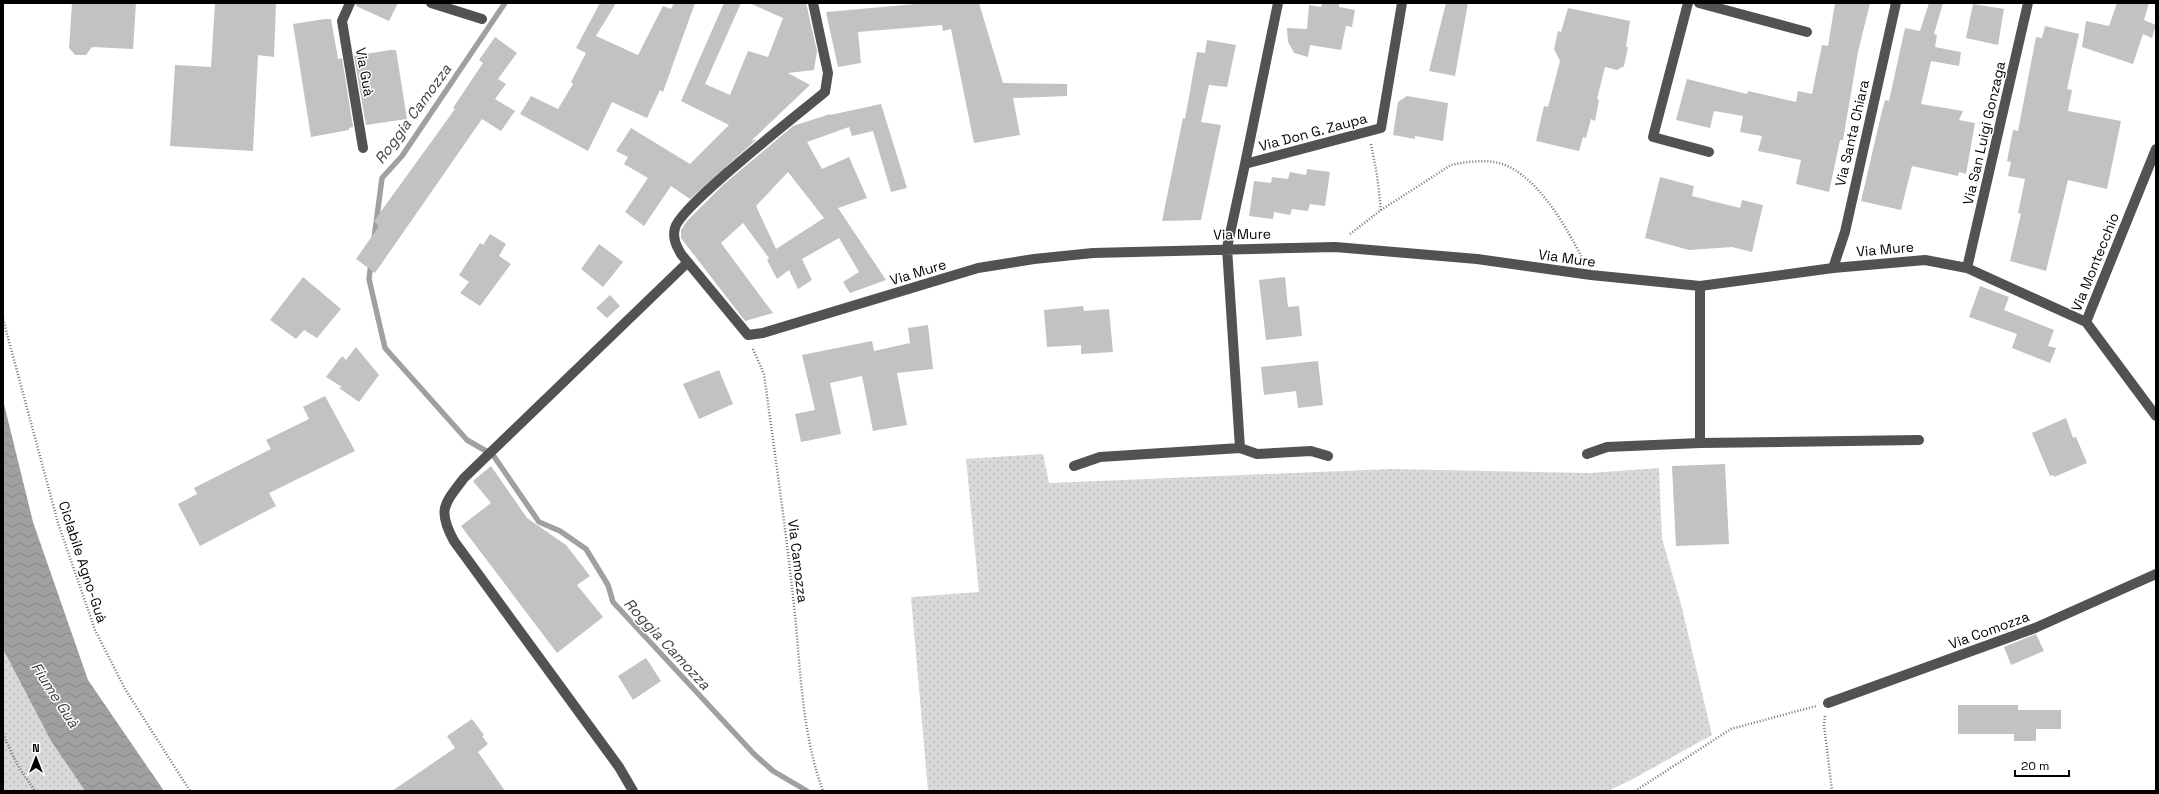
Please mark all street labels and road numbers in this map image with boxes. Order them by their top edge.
street label: Via Guà [352,46,378,98]
street label: Via San Luigi Gonzaga [1959,59,2009,207]
street label: Via Santa Chiara [1831,78,1873,188]
street label: Via Don G. Zaupa [1257,109,1369,155]
street label: Via Montecchio [2067,210,2123,314]
street label: Via Mure [1213,224,1271,244]
street label: Via Mure [1855,238,1915,260]
street label: Via Mure [1537,245,1597,271]
street label: Via Mure [888,255,948,289]
street label: Ciclabile Agno-Guà [55,499,111,625]
street label: Via Camozza [784,518,812,604]
street label: Via Comozza [1946,607,2032,653]

